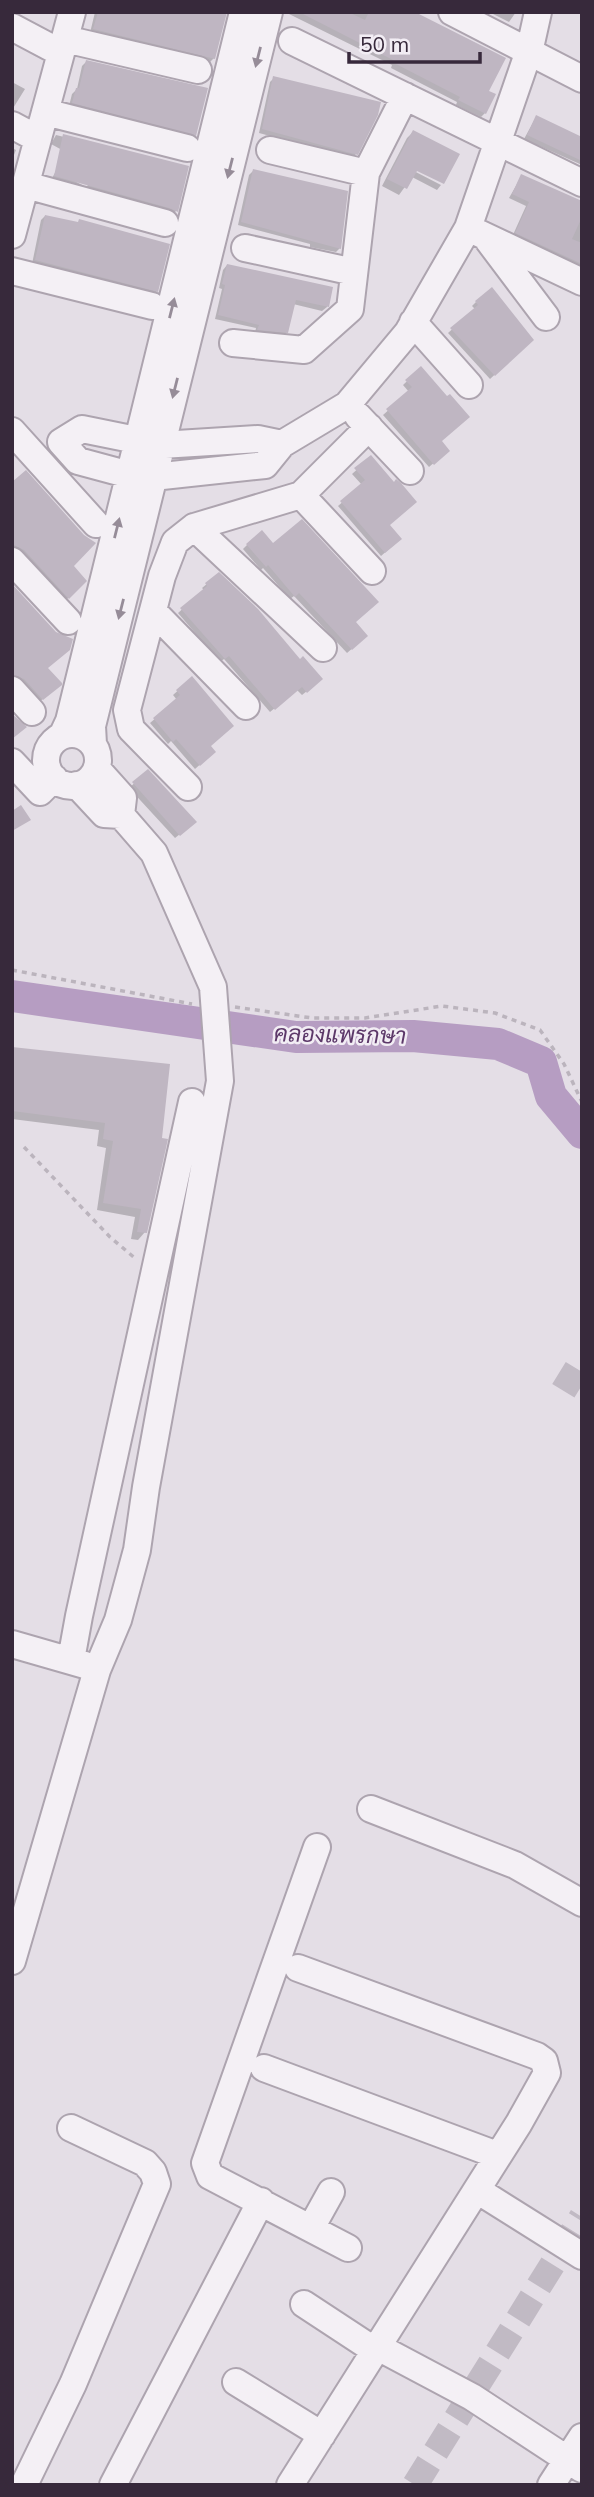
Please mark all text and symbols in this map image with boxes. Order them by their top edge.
scale bar [349,21,480,65]
text: 50 m [360,31,409,57]
one-way arrow [252,46,263,68]
one-way arrow [224,157,235,179]
one-way arrow [167,297,178,319]
one-way arrow [169,378,180,400]
one-way arrow [112,517,123,539]
one-way arrow [115,598,126,620]
water label: คลองแพรกษา [274,1018,406,1050]

